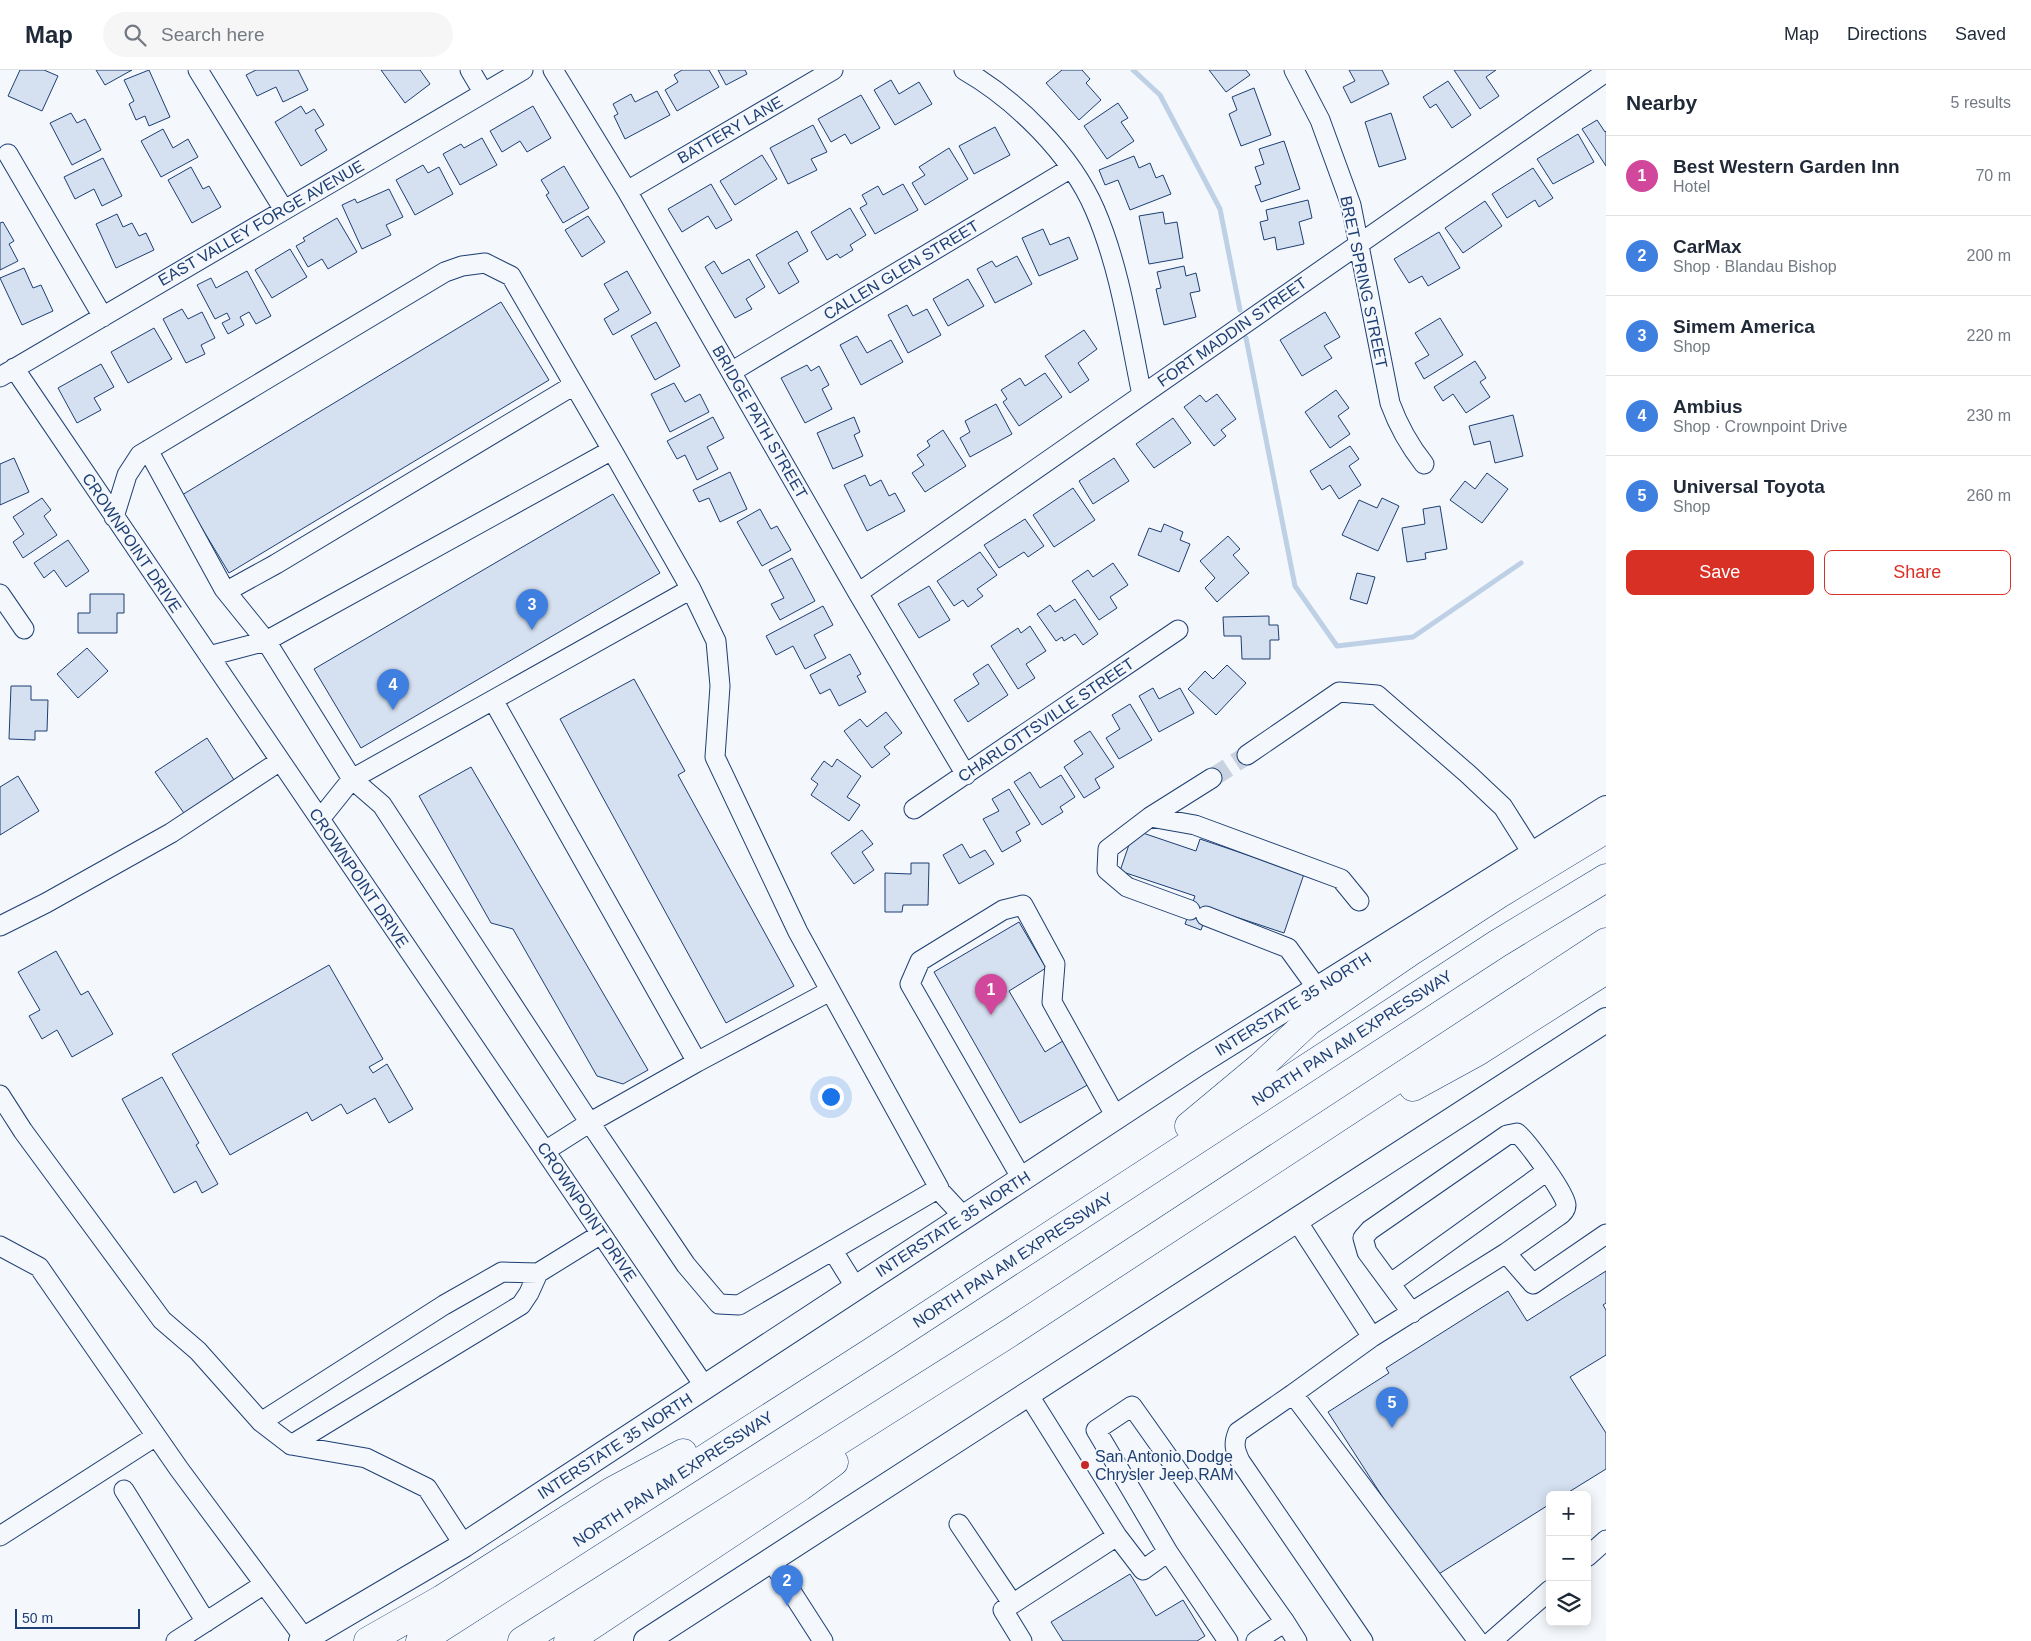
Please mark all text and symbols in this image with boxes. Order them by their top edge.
search box [103,12,453,57]
text: Map [25,21,73,48]
icon: search [121,21,149,49]
text: Search here [161,24,265,45]
text: Map [1784,24,1819,44]
text: Directions [1847,24,1927,44]
text: Saved [1955,24,2006,44]
text: Nearby [1626,91,1697,114]
street label: BATTERY LANE [675,93,785,167]
text: 5 results [1951,94,2011,111]
text: Best Western Garden Inn [1673,156,1900,177]
street label: EAST VALLEY FORGE AVENUE [155,157,367,289]
text: 1 [1638,167,1646,184]
text: 70 m [1975,167,2011,184]
text: Hotel [1673,178,1710,195]
street label: BRET SPRING STREET [1337,194,1391,370]
street label: CALLEN GLEN STREET [820,217,982,323]
text: CarMax [1673,236,1742,257]
text: 2 [1638,247,1646,264]
text: 200 m [1967,247,2011,264]
text: Shop · Blandau Bishop [1673,258,1837,275]
street label: FORT MADDIN STREET [1154,274,1310,390]
text: Simem America [1673,316,1815,337]
text: 3 [1638,327,1646,344]
text: 220 m [1967,327,2011,344]
text: Shop [1673,338,1710,355]
street label: BRIDGE PATH STREET [709,343,811,502]
text: Ambius [1673,396,1743,417]
text: 4 [1638,407,1646,424]
text: 230 m [1967,407,2011,424]
text: Shop · Crownpoint Drive [1673,418,1847,435]
street label: CROWNPOINT DRIVE [79,470,185,616]
text: Universal Toyota [1673,476,1825,497]
text: 5 [1638,487,1646,504]
text: 260 m [1967,487,2011,504]
text: Shop [1673,498,1710,515]
button: Save [1626,550,1814,595]
button: Share [1824,550,2011,595]
pin: 3 [516,589,548,630]
street label: CHARLOTTSVILLE STREET [955,655,1137,785]
pin: 4 [377,669,409,710]
street label: CROWNPOINT DRIVE [306,805,412,951]
street label: INTERSTATE 35 NORTH [1212,949,1374,1059]
street label: NORTH PAN AM EXPRESSWAY [1249,967,1455,1109]
pin: 1 [975,974,1007,1015]
your location [818,1084,844,1110]
street label: CROWNPOINT DRIVE [534,1139,640,1285]
street label: INTERSTATE 35 NORTH [873,1168,1033,1280]
street label: NORTH PAN AM EXPRESSWAY [910,1189,1116,1331]
pin: 5 [1376,1387,1408,1428]
street label: INTERSTATE 35 NORTH [535,1390,695,1502]
street label: NORTH PAN AM EXPRESSWAY [570,1408,776,1550]
place label: San Antonio Dodge Chrysler Jeep RAM [1095,1448,1234,1483]
marker: San Antonio Dodge Chrysler Jeep RAM [1079,1459,1091,1471]
map controls [1546,1491,1591,1626]
button: + [1546,1491,1591,1536]
button: − [1546,1536,1591,1581]
pin: 2 [771,1565,803,1606]
button: layers [1546,1581,1591,1626]
scale bar [15,1606,140,1629]
text: 50 m [22,1610,53,1626]

